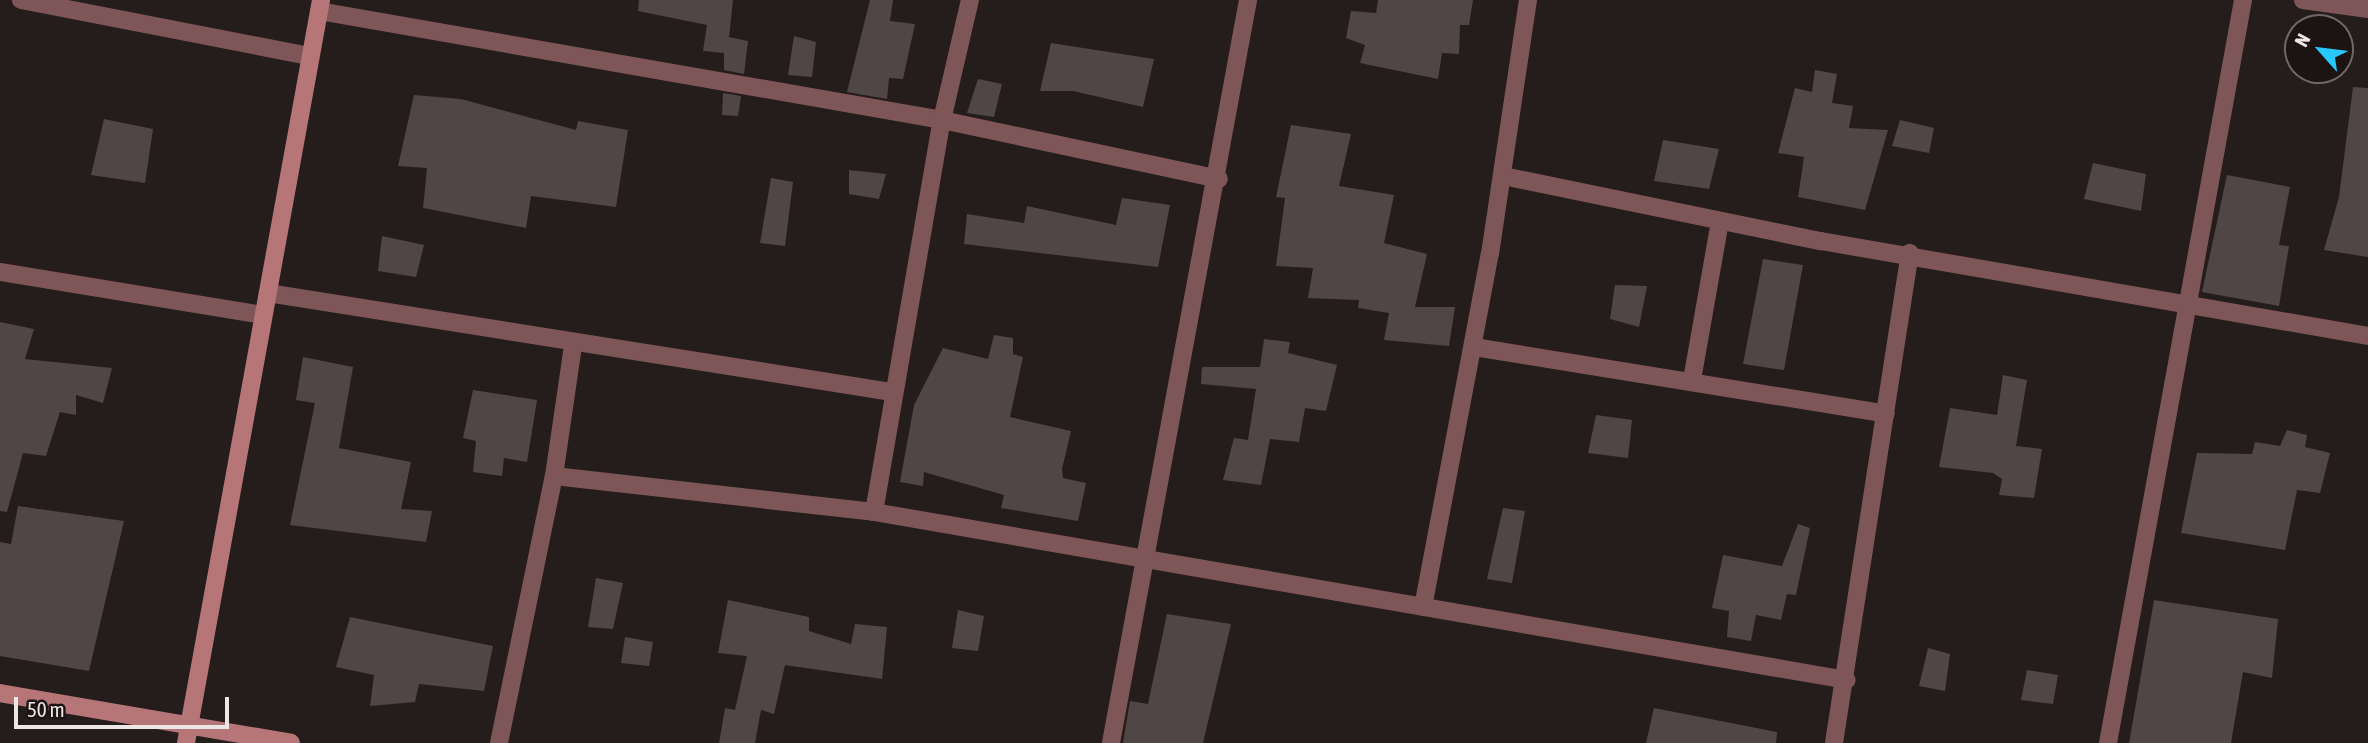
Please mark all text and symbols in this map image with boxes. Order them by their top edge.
north arrow [2284,14,2354,84]
text: N [2290,30,2315,50]
scale bar [18,684,233,728]
text: 50 m [27,697,65,721]

